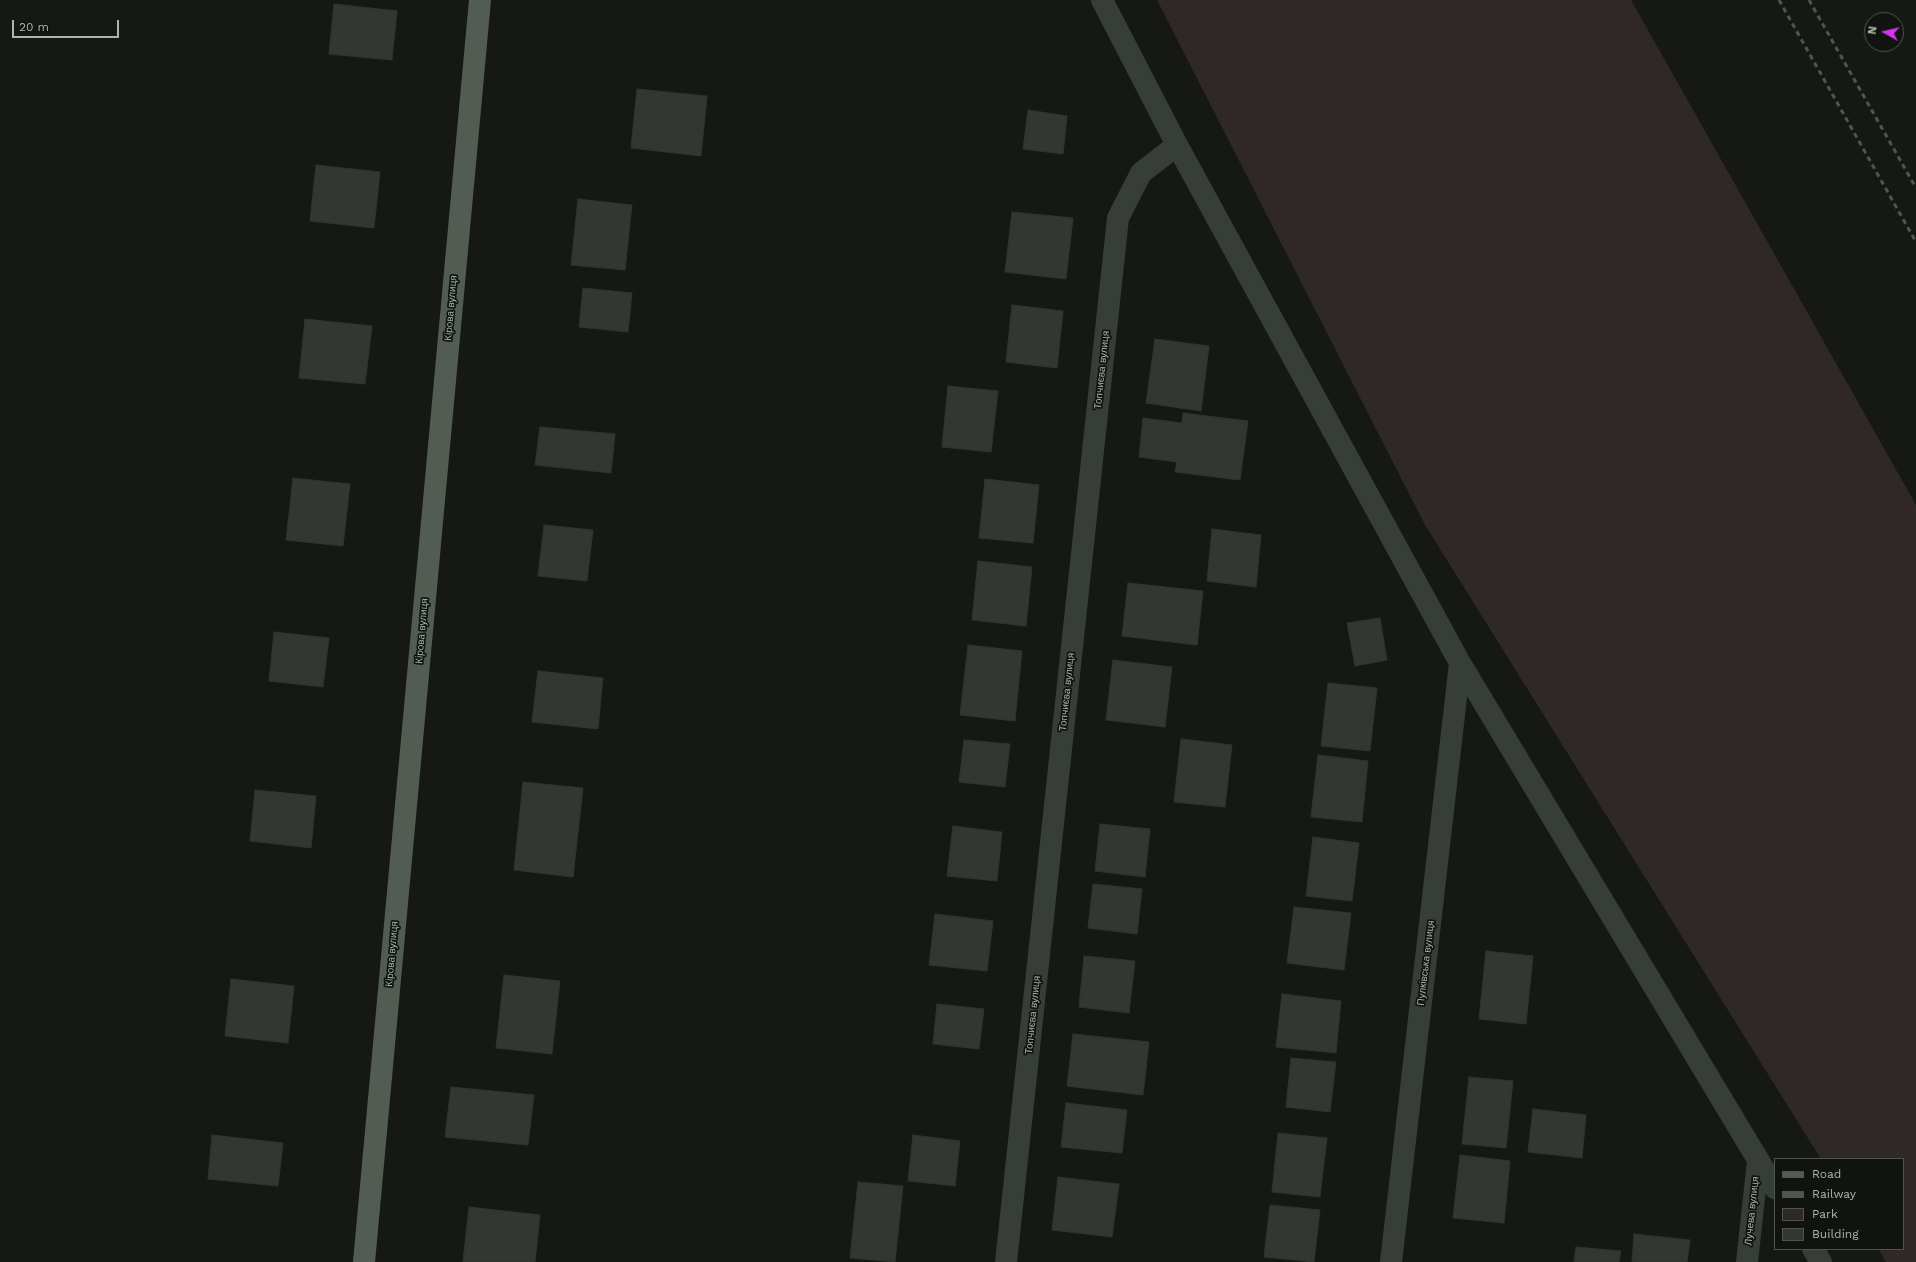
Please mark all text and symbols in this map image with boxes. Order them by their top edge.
scale bar [14,12,121,38]
north arrow [1864,12,1904,52]
text: 20 m [19,20,49,34]
text: N [1866,25,1880,35]
street label: Кірова вулиця [442,275,460,341]
street label: Топчиєва вулиця [1092,330,1112,410]
street label: Кірова вулиця [413,598,431,664]
street label: Топчиєва вулиця [1057,652,1077,732]
street label: Пулківська вулиця [1415,920,1437,1006]
street label: Кірова вулиця [383,921,401,987]
street label: Топчиєва вулиця [1023,975,1043,1055]
legend [1774,1158,1904,1250]
text: Road [1812,1167,1841,1181]
street label: Лучева вулиця [1742,1176,1762,1246]
text: Railway [1812,1187,1856,1201]
text: Park [1812,1207,1838,1221]
text: Building [1812,1227,1859,1241]

